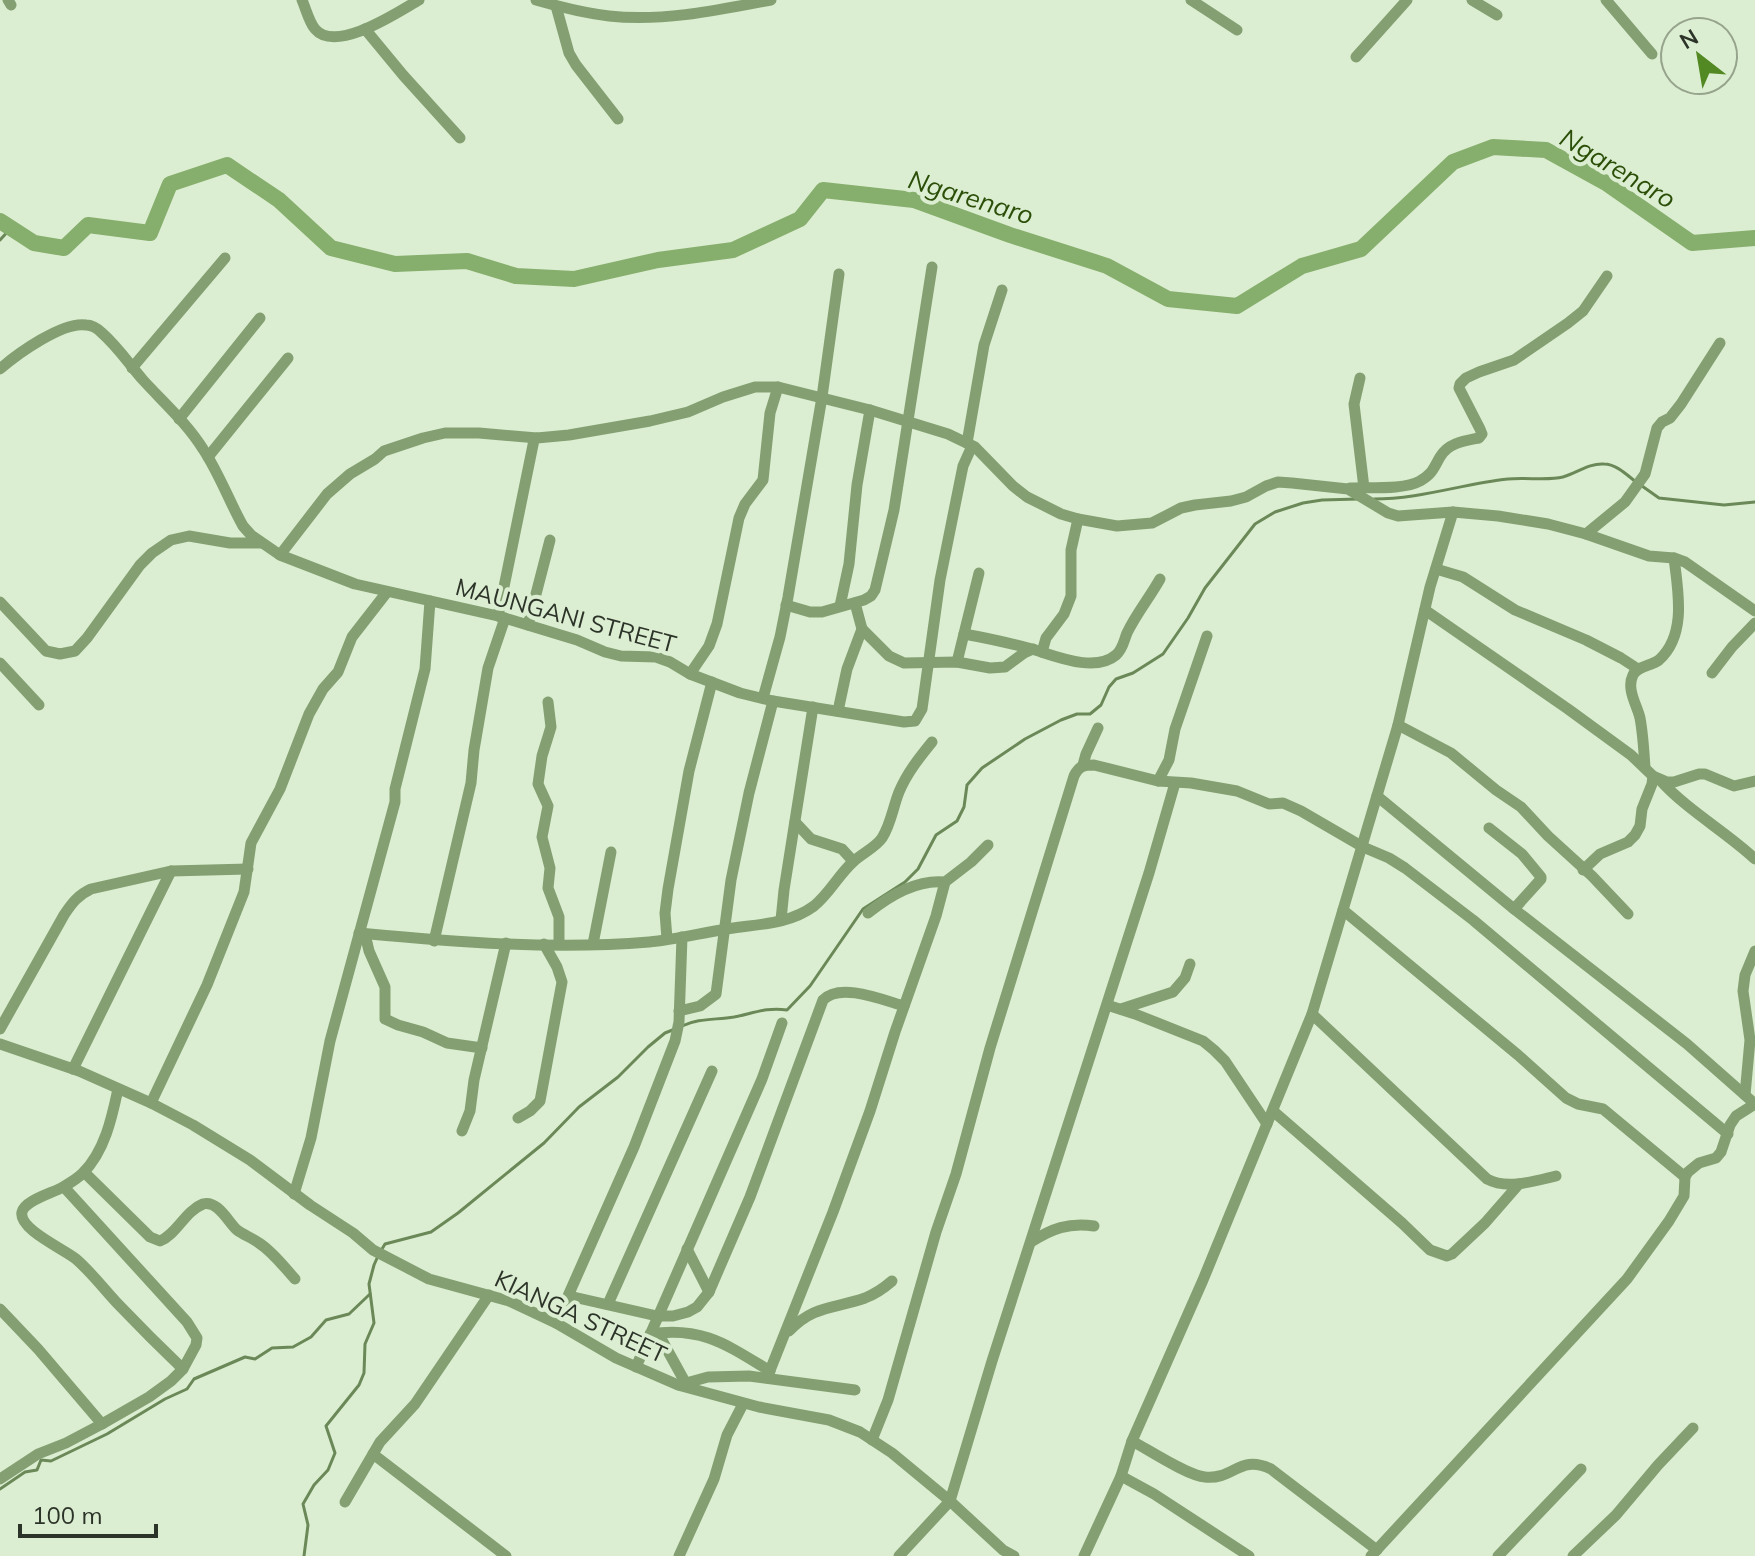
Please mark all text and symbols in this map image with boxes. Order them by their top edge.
north arrow [1659,16,1739,96]
text: N [1674,23,1703,55]
water label: Ngarenaro [1554,121,1682,215]
water label: Ngarenaro [904,162,1038,232]
street label: MAUNGANI STREET [452,571,680,659]
street label: KIANGA STREET [490,1263,672,1369]
scale bar [20,1488,156,1538]
text: 100 m [32,1500,103,1530]

